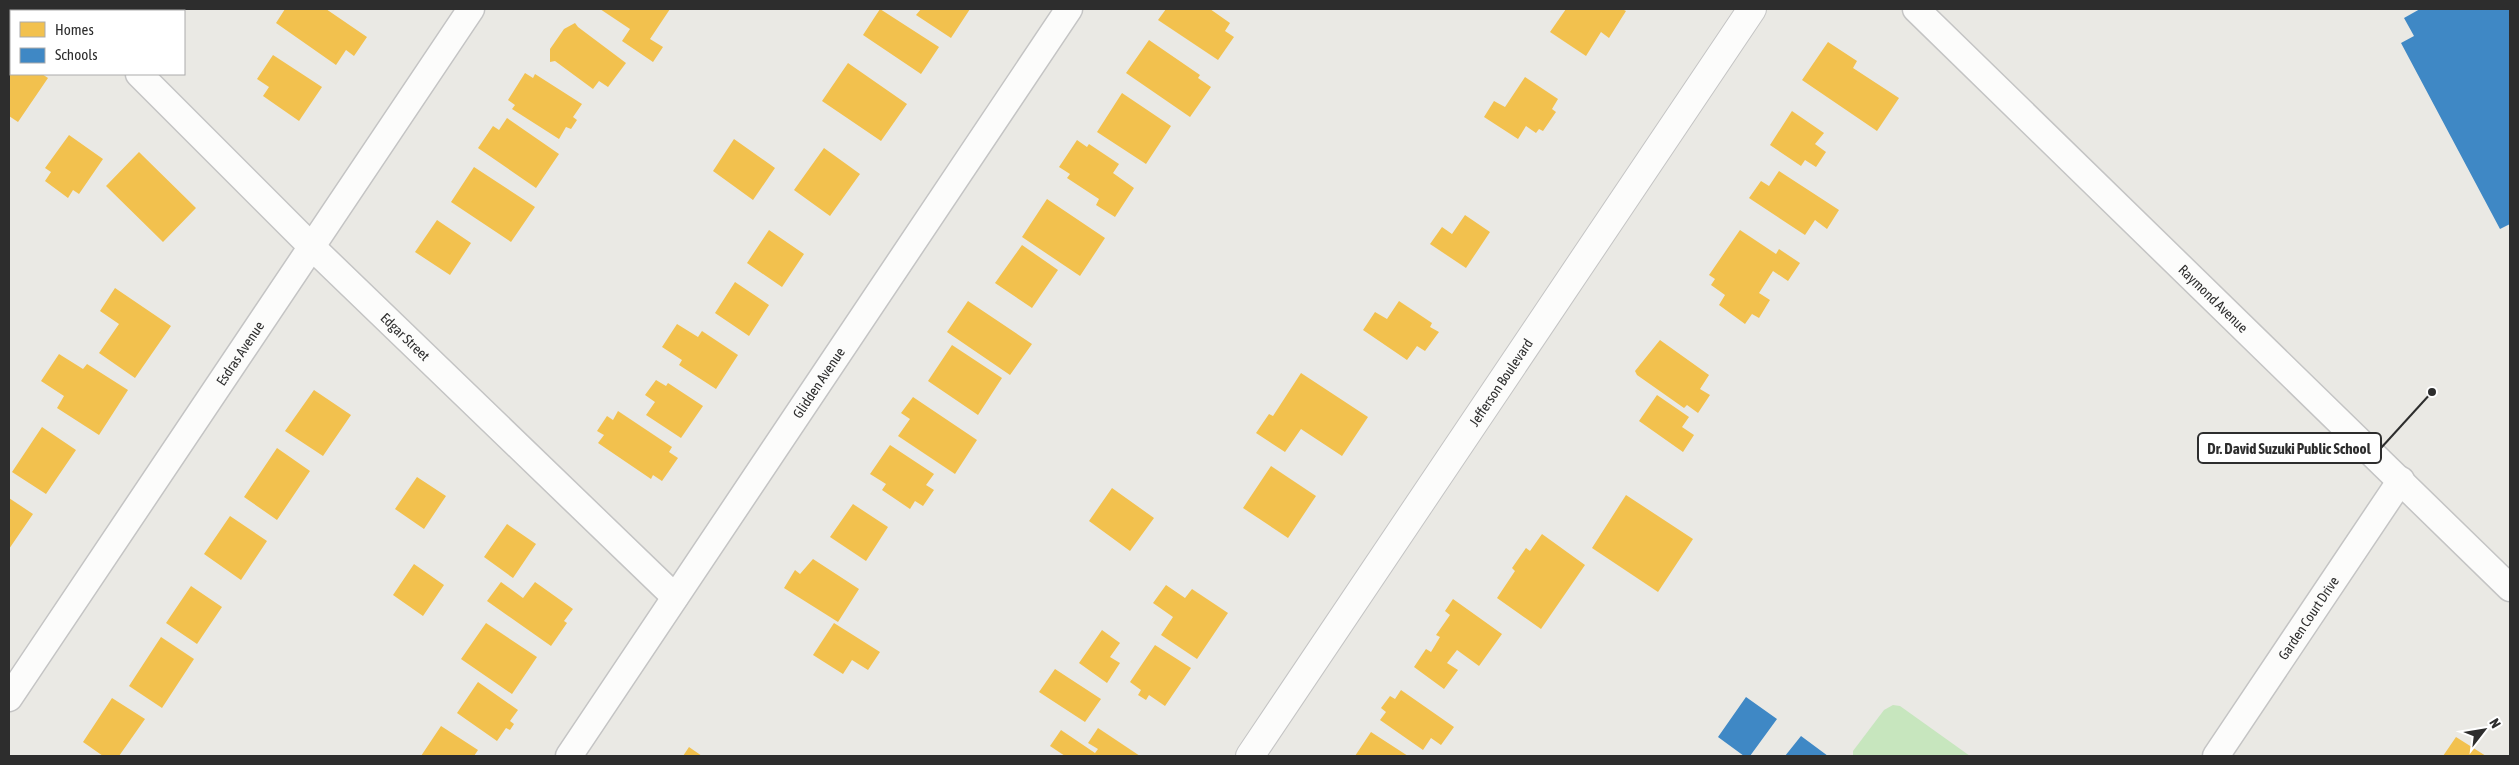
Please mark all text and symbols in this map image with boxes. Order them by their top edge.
legend [10,10,185,75]
text: Homes [55,21,94,38]
text: Schools [55,46,98,63]
street label: Raymond Avenue [2175,261,2251,336]
street label: Edgar Street [377,310,433,364]
street label: Esdras Avenue [213,318,267,388]
street label: Jefferson Boulevard [1466,336,1536,429]
street label: Glidden Avenue [789,345,848,421]
callout: Dr. David Suzuki Public School [2198,433,2381,463]
text: Dr. David Suzuki Public School [2207,440,2372,457]
street label: Garden Court Drive [2275,574,2342,663]
north arrow [2459,705,2509,755]
text: N [2486,716,2504,731]

